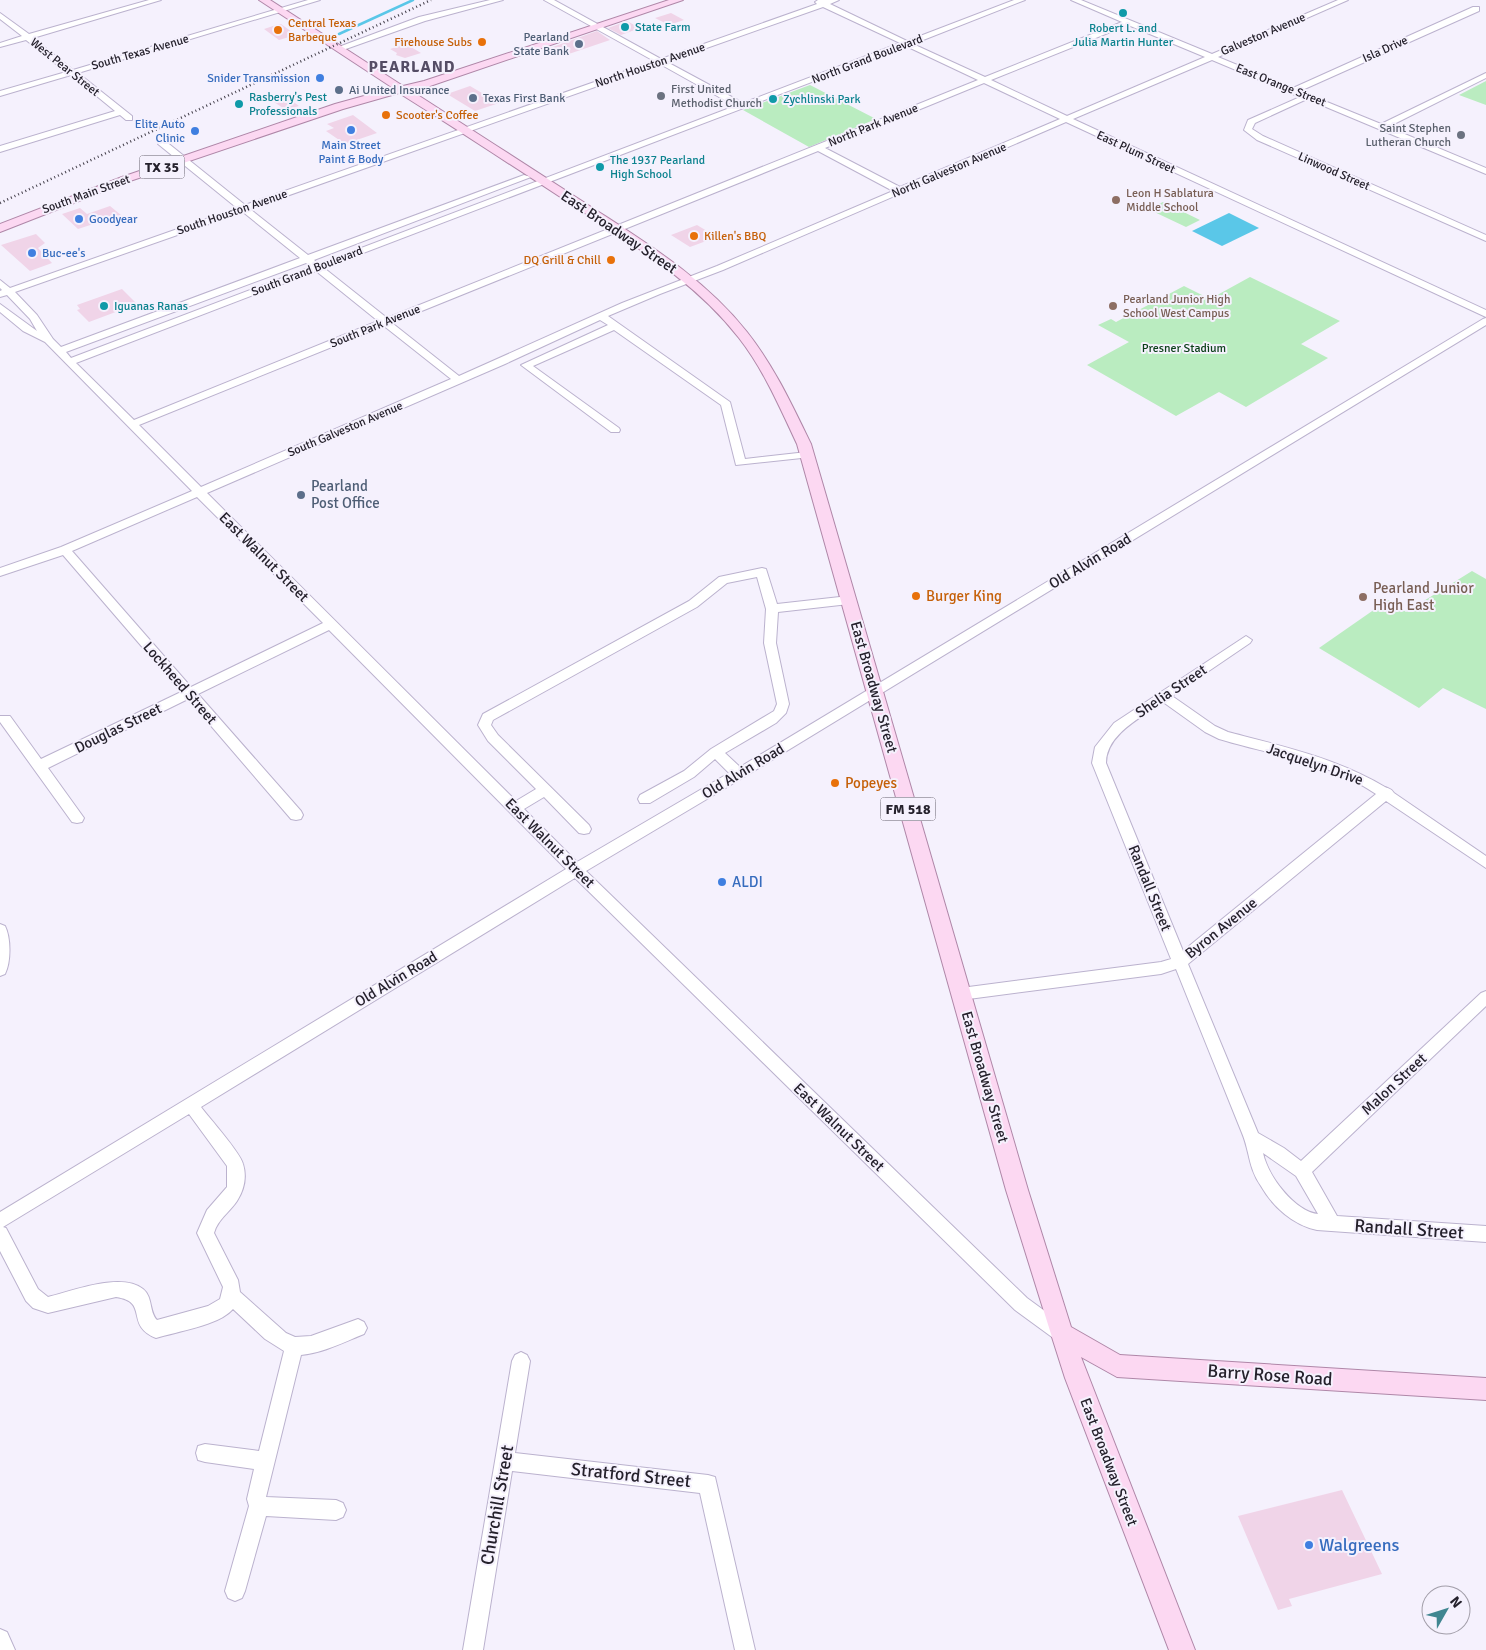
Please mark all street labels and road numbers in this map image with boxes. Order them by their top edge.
street label: Galveston Avenue [1218,10,1308,59]
street label: South Texas Avenue [90,31,191,74]
street label: North Grand Boulevard [810,31,925,88]
street label: Isla Drive [1360,33,1410,66]
street label: West Pear Street [27,35,102,100]
street label: North Houston Avenue [593,40,707,91]
street label: East Orange Street [1234,61,1328,110]
street label: North Park Avenue [826,101,920,150]
street label: East Plum Street [1094,128,1178,177]
street label: North Galveston Avenue [890,139,1009,201]
street label: Linwood Street [1296,149,1372,194]
road number: TX 35 [140,156,184,178]
street label: South Main Street [40,172,132,217]
street label: South Houston Avenue [175,186,289,238]
street label: East Broadway Street [558,187,680,277]
street label: South Grand Boulevard [249,243,365,300]
street label: South Park Avenue [328,302,423,351]
street label: South Galveston Avenue [285,398,405,461]
street label: East Walnut Street [215,508,313,606]
street label: Old Alvin Road [1046,529,1135,593]
street label: East Broadway Street [847,619,901,755]
street label: Lockheed Street [139,638,221,728]
street label: Shelia Street [1132,661,1210,721]
street label: Douglas Street [72,699,164,757]
street label: Old Alvin Road [699,739,788,803]
street label: Jacquelyn Drive [1264,739,1366,789]
street label: East Walnut Street [501,794,599,892]
road number: FM 518 [880,798,936,821]
street label: Randall Street [1125,842,1175,934]
street label: Byron Avenue [1181,894,1261,962]
street label: Old Alvin Road [352,947,441,1011]
street label: East Broadway Street [958,1009,1012,1145]
street label: Malon Street [1358,1049,1430,1119]
street label: East Walnut Street [790,1079,888,1175]
street label: Randall Street [1354,1214,1464,1244]
street label: Barry Rose Road [1207,1360,1333,1390]
street label: East Broadway Street [1076,1395,1142,1529]
street label: Churchill Street [476,1443,518,1567]
street label: Stratford Street [570,1458,692,1492]

